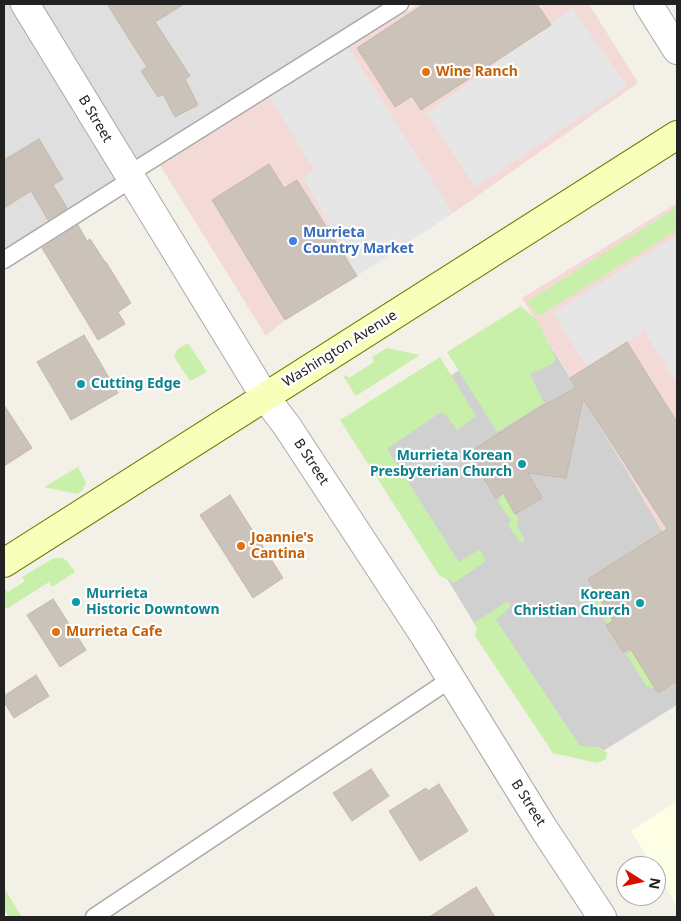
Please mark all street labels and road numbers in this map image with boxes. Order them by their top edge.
street label: B Street [74,92,116,146]
street label: Washington Avenue [280,307,400,391]
street label: B Street [290,436,332,488]
street label: B Street [507,777,549,829]

